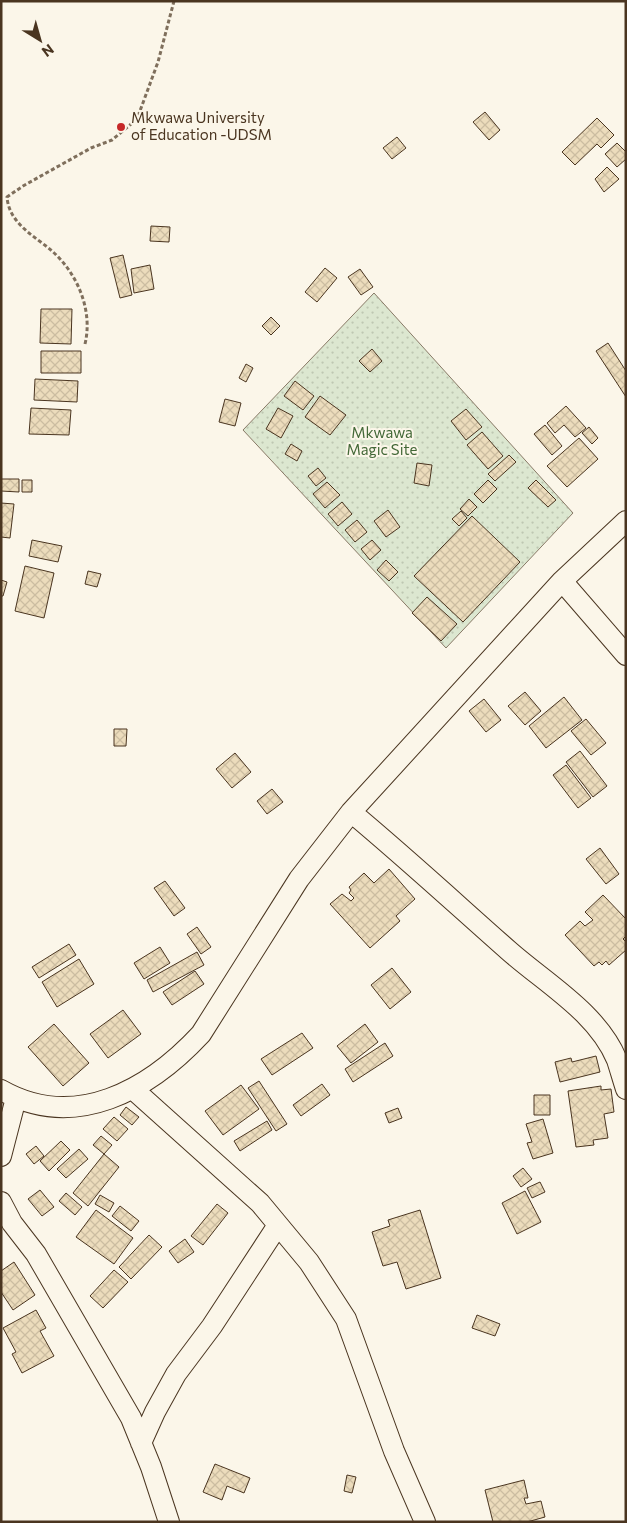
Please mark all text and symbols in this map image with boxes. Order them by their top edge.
north arrow [15,15,65,65]
text: N [39,41,57,61]
place label: Mkwawa University of Education -UDSM [131,108,272,143]
marker: Mkwawa University of Education -UDSM [115,121,127,133]
park label: Mkwawa Magic Site [347,423,418,458]

